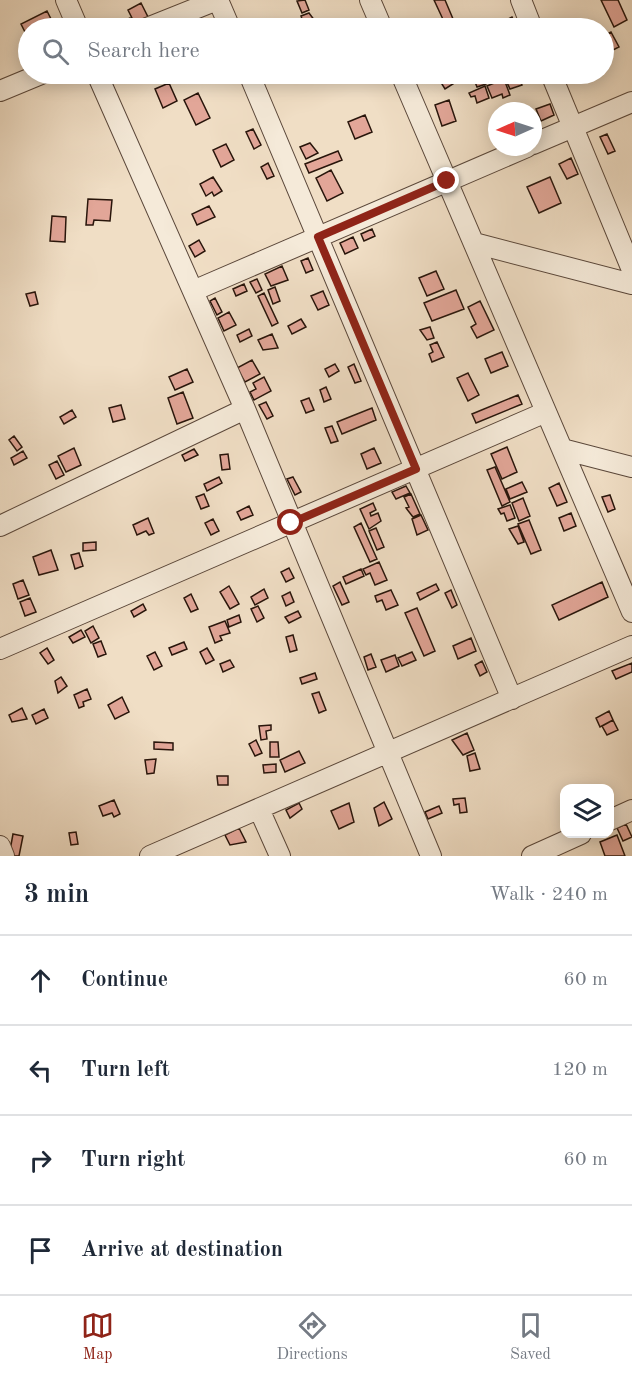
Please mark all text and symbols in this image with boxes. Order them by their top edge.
search box [18,18,614,84]
icon: search [39,35,72,68]
text: Search here [87,40,200,62]
north arrow [488,102,542,156]
route end [433,167,459,193]
route start [277,509,303,535]
map controls [560,784,614,838]
button: layers [560,784,614,838]
text: 3 min [24,882,89,908]
text: Walk · 240 m [489,885,608,905]
icon: ahead [24,964,57,997]
text: Continue [81,969,168,991]
text: 60 m [563,970,608,990]
icon: left [24,1054,57,1087]
text: Turn left [81,1059,170,1081]
text: 120 m [552,1060,608,1080]
icon: right [24,1144,57,1177]
text: Turn right [81,1149,185,1171]
text: 60 m [563,1150,608,1170]
icon: arrive [24,1234,57,1267]
text: Arrive at destination [81,1239,283,1261]
tab: Map [81,1309,114,1365]
tab: Directions [277,1309,348,1365]
tab: Saved [510,1309,551,1365]

